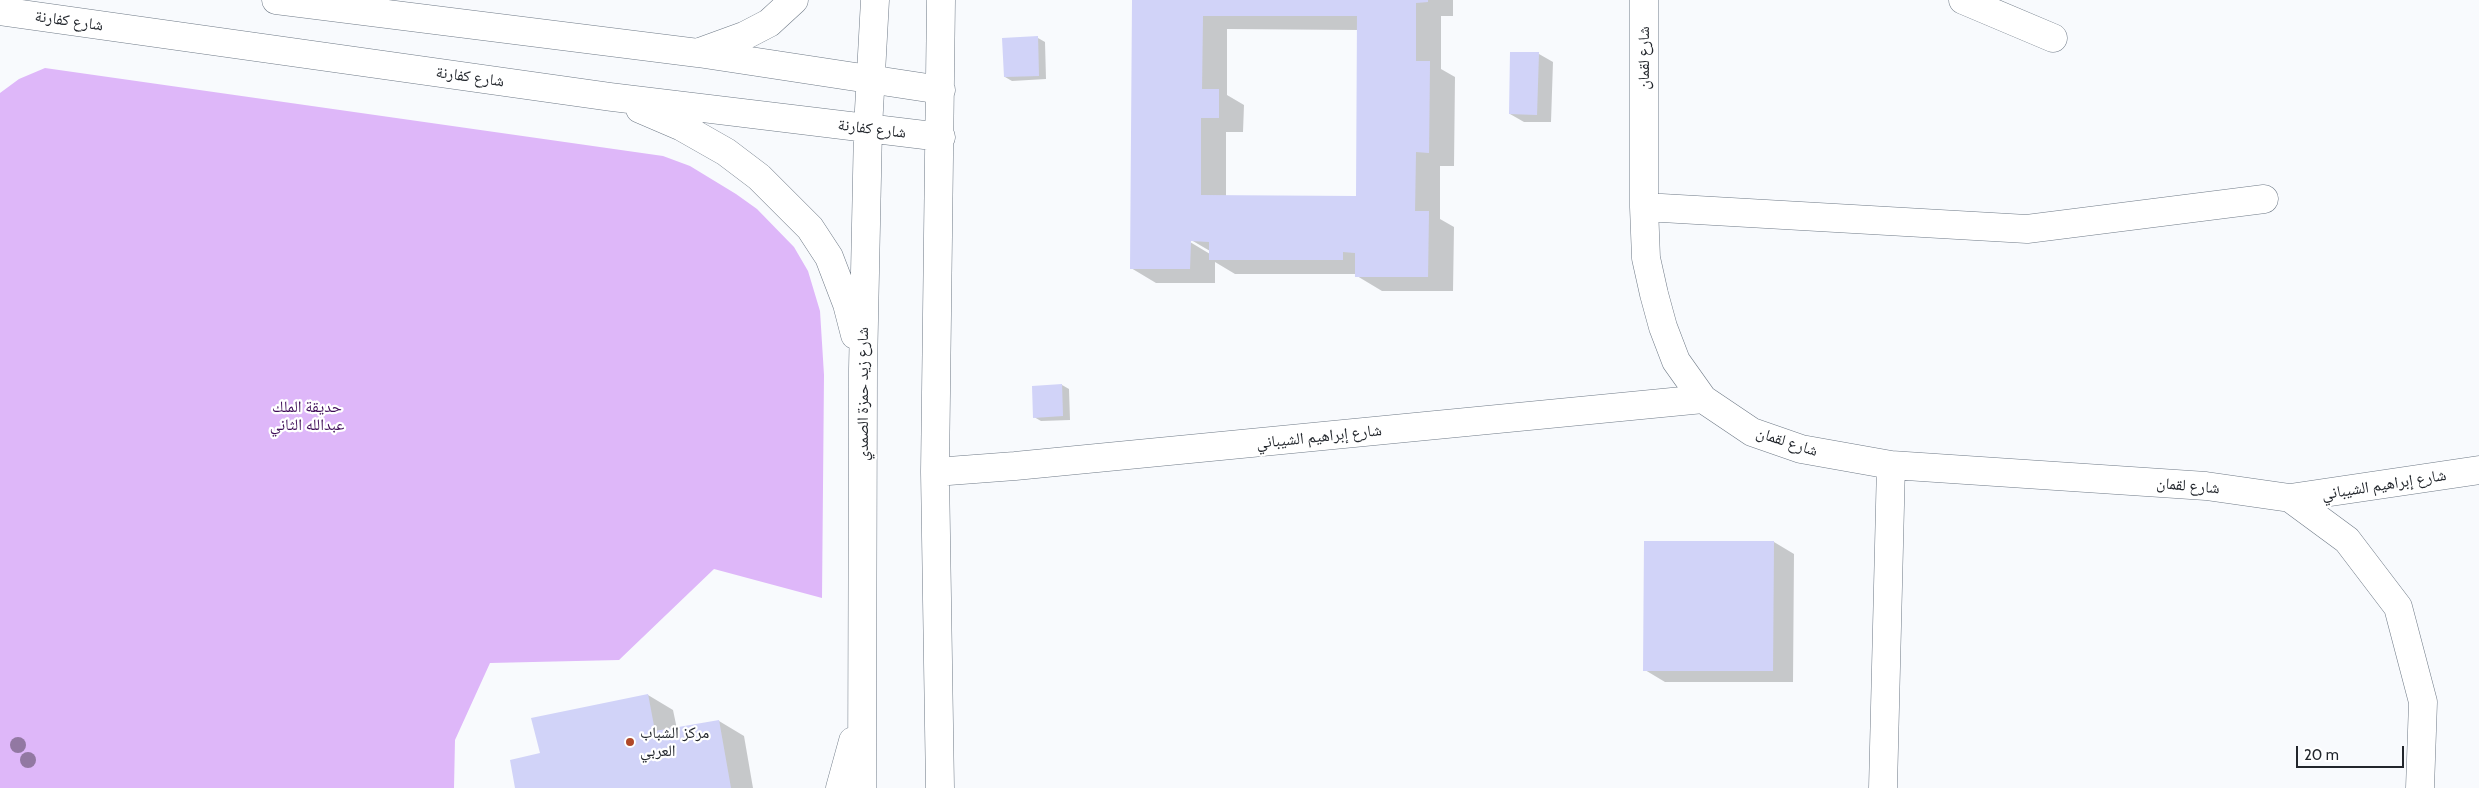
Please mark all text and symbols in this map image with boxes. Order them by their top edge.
street label: شارع كفارنة [34,7,104,35]
street label: شارع لقمان [1634,26,1654,90]
street label: شارع كفارنة [435,63,505,91]
street label: شارع كفارنة [837,115,907,143]
street label: شارع زيد حمزة الصمدي [853,327,873,461]
park label: حديقة الملك عبدالله الثاني [270,397,344,435]
street label: شارع إبراهيم الشيباني [1255,421,1383,453]
street label: شارع لقمان [1754,423,1820,461]
street label: شارع إبراهيم الشيباني [2320,466,2448,504]
street label: شارع لقمان [2155,474,2221,498]
place label: مركز الشباب العربي [640,723,709,761]
marker: مركز الشباب العربي [624,736,636,748]
scale bar [2299,736,2406,768]
text: 20 m [2304,746,2339,764]

